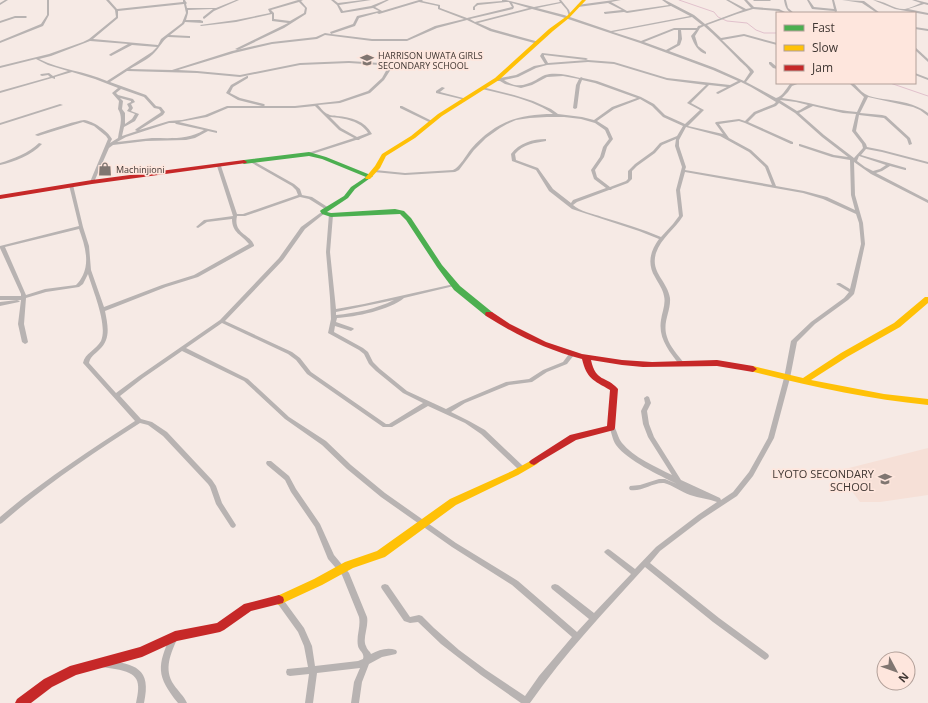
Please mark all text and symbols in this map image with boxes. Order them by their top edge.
legend [776,12,916,84]
text: Fast [812,19,835,36]
text: Slow [812,39,839,56]
place label: HARRISON UWATA GIRLS SECONDARY SCHOOL [378,49,483,72]
school or university icon: HARRISON UWATA GIRLS SECONDARY SCHOOL [359,52,375,68]
text: Jam [811,59,833,76]
shop icon: Machinjioni [97,161,113,177]
place label: Machinjioni [116,163,164,176]
place label: LYOTO SECONDARY SCHOOL [772,466,875,494]
school or university icon: LYOTO SECONDARY SCHOOL [877,471,893,487]
north arrow [876,651,916,691]
text: N [895,670,913,686]

